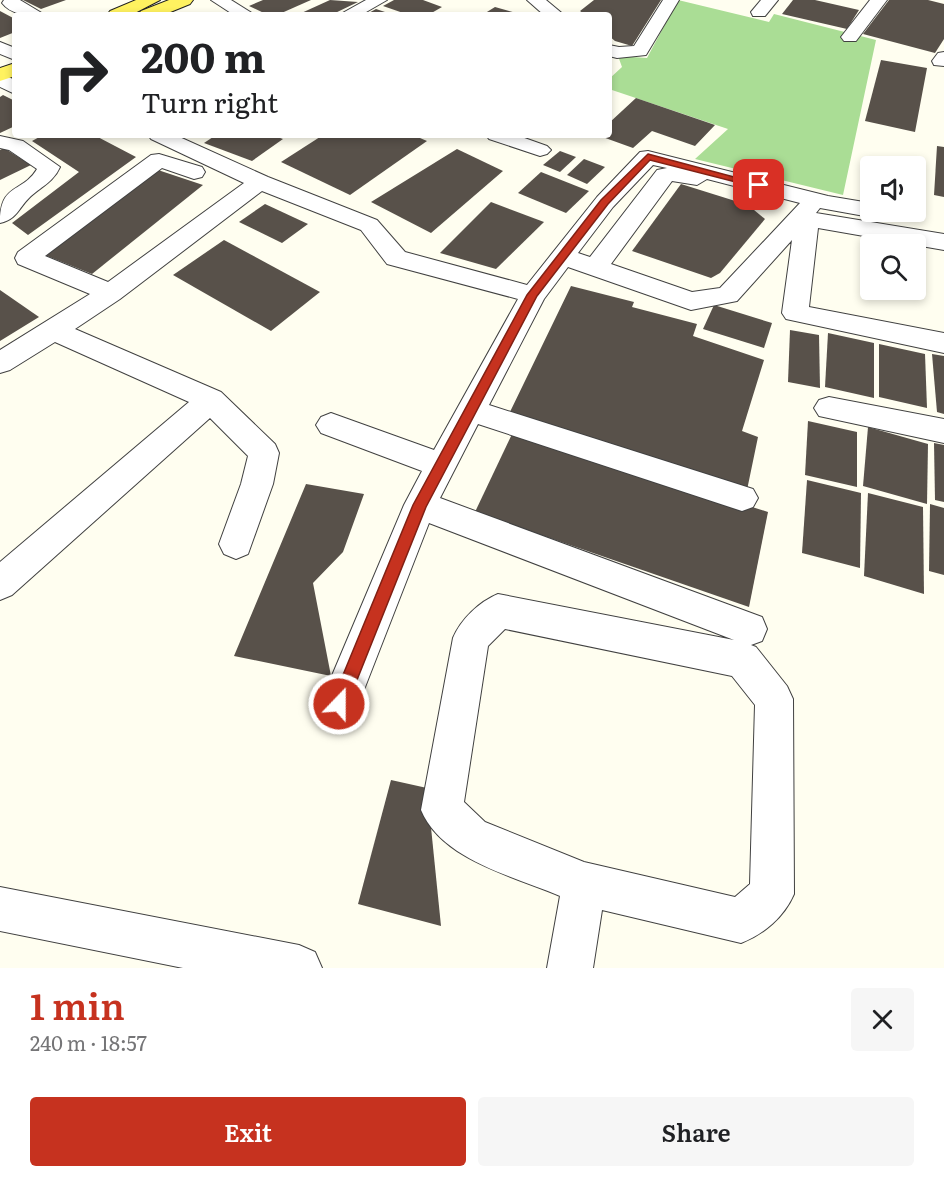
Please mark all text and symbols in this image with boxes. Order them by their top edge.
text: 200 m [141,24,266,86]
icon: right [42,36,120,114]
text: Turn right [141,81,278,121]
map controls [860,156,926,300]
button: sound [860,156,926,222]
pin [733,159,784,210]
icon: arrive [742,168,775,201]
button: search [860,234,926,300]
position arrow [307,672,371,736]
text: 1 min [30,978,125,1031]
button: close [851,988,914,1051]
text: 240 m · 18:57 [30,1027,147,1057]
button: Exit [30,1097,466,1166]
button: Share [478,1097,914,1166]

